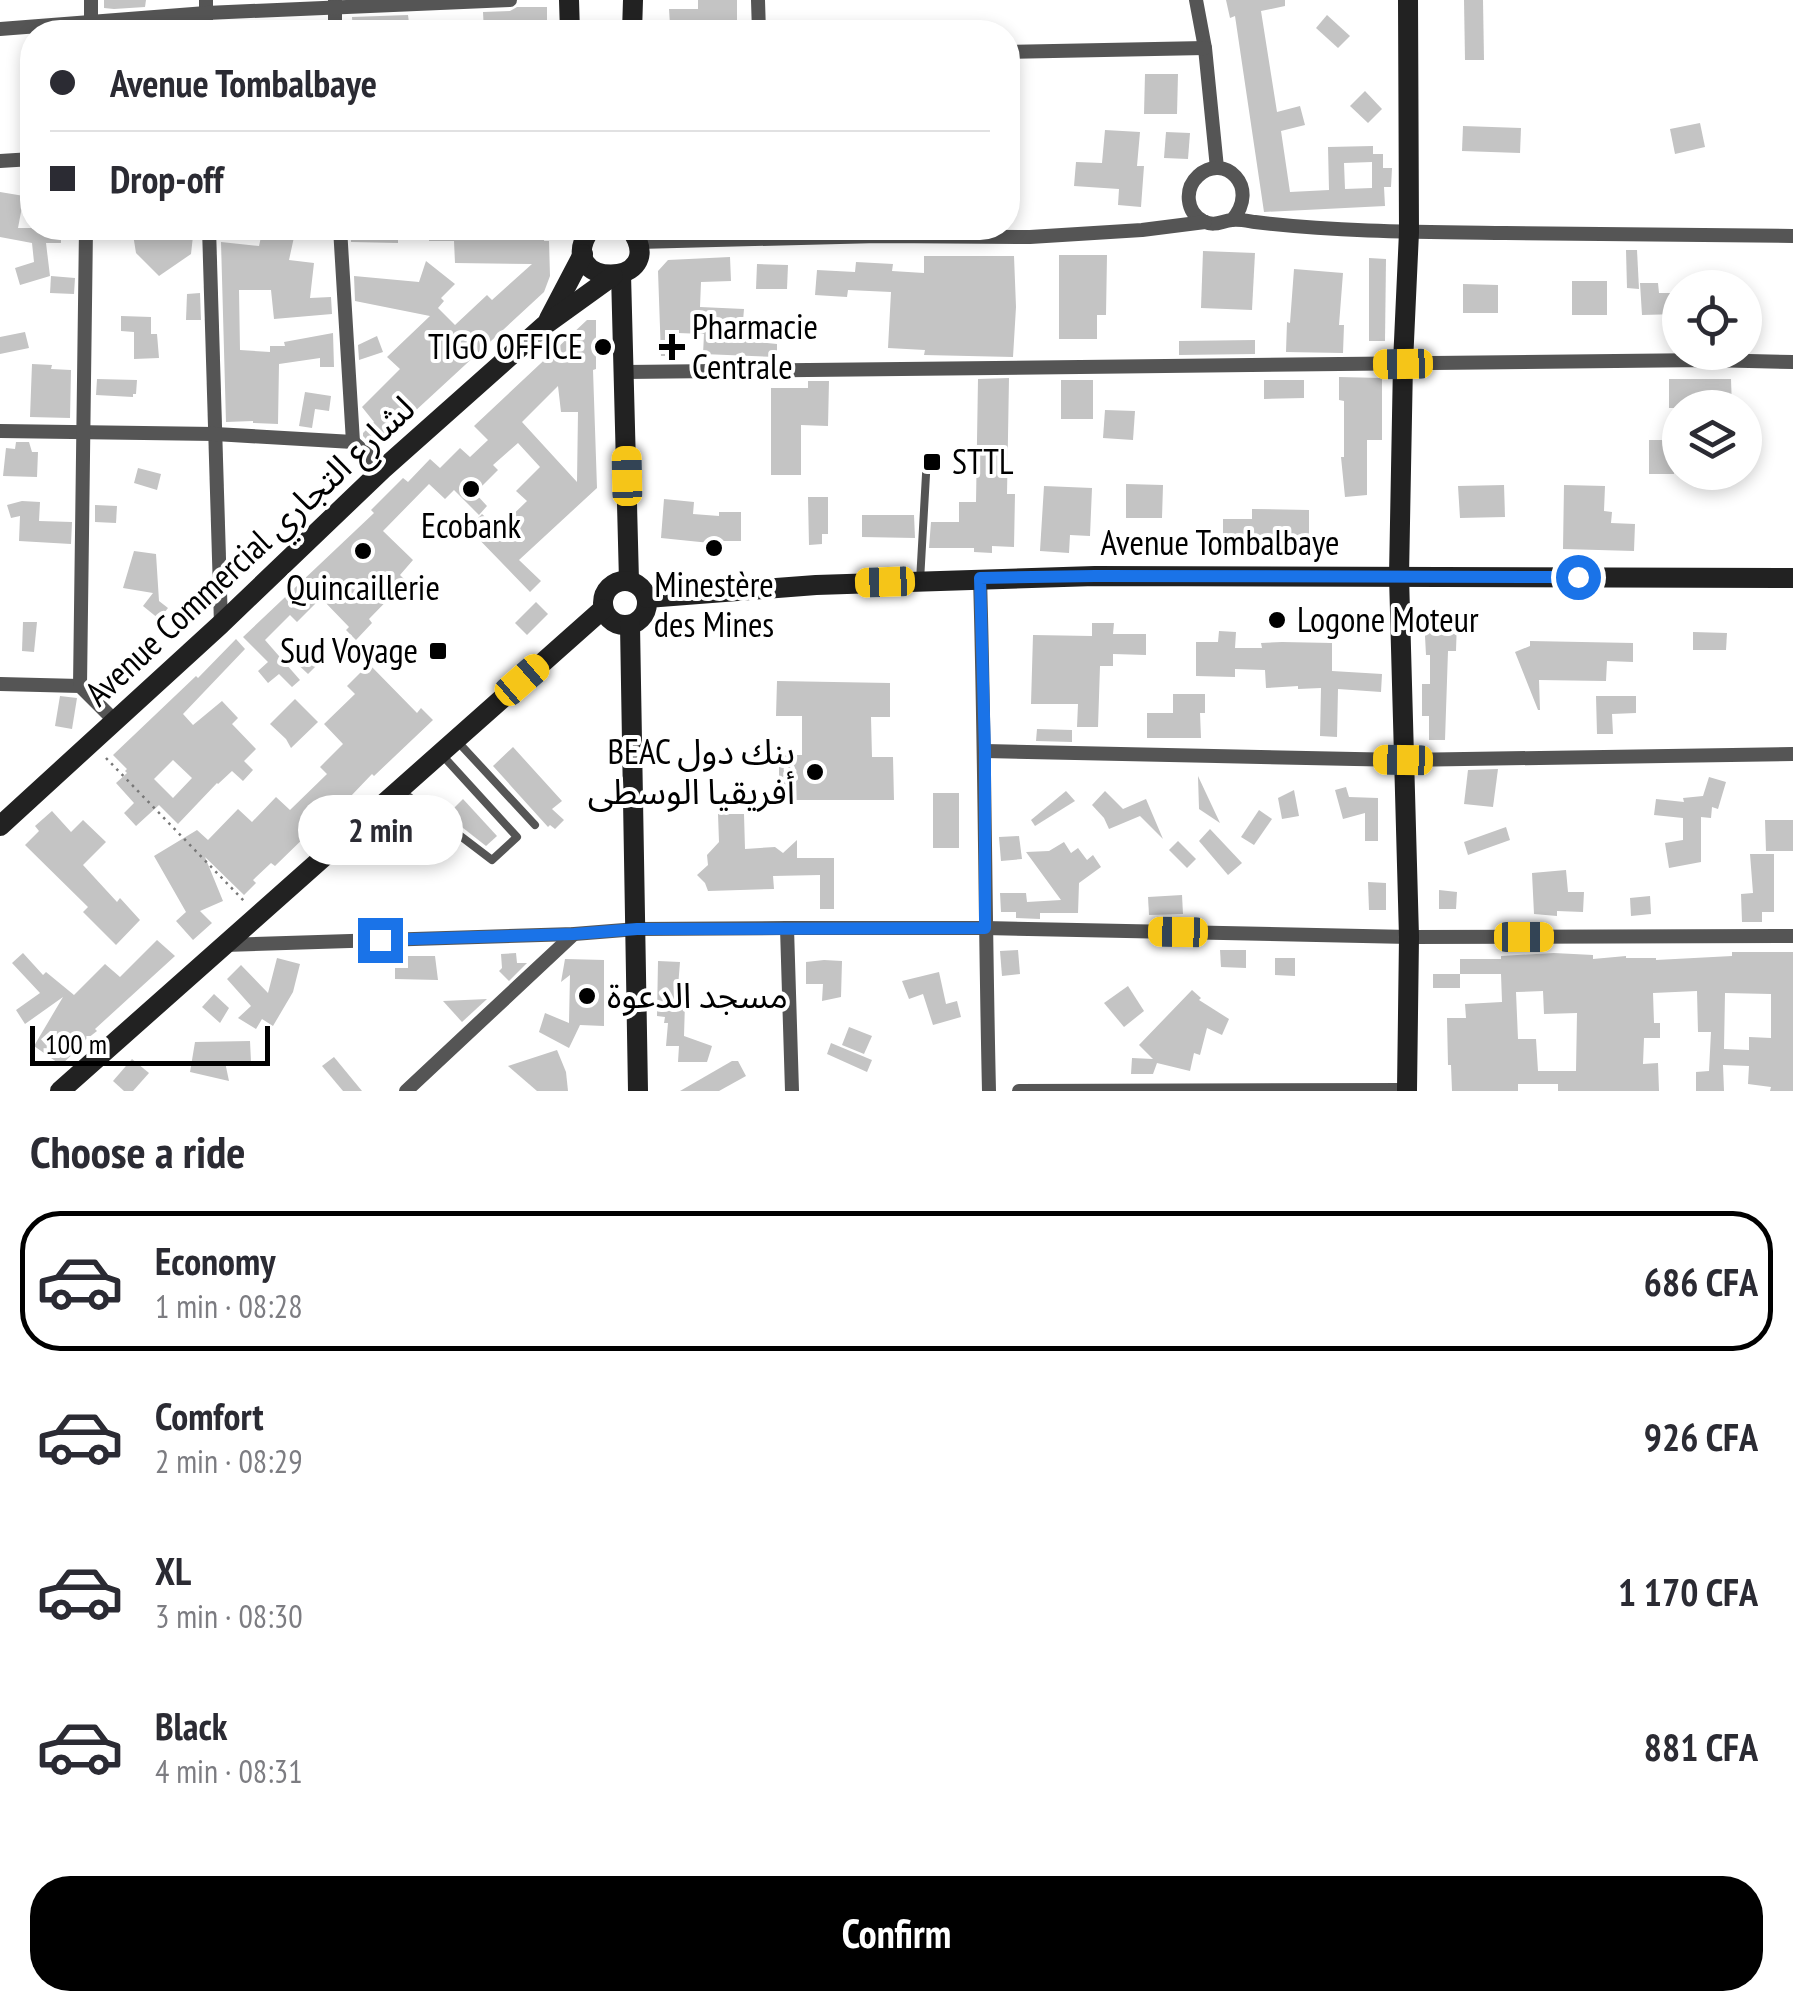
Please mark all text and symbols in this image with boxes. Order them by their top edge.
text: Avenue Tombalbaye [110,58,377,107]
text: Drop-off [110,154,224,203]
map controls [1662,270,1762,490]
button: locate [1662,270,1762,370]
place label: Pharmacie Centrale [692,303,818,389]
place label: TIGO OFFICE [428,323,583,369]
marker: TIGO OFFICE [592,336,614,358]
marker: Pharmacie Centrale [661,336,683,358]
car [1373,348,1433,380]
street label: Avenue Commercial لشارع التجاري [75,385,428,719]
button: layers [1662,390,1762,490]
place label: STTL [952,438,1014,484]
car [611,446,643,506]
marker: STTL [921,451,943,473]
marker: Ecobank [460,478,482,500]
place label: Ecobank [421,502,521,548]
street label: Avenue Tombalbaye [1100,519,1340,565]
marker: Minestère des Mines [703,537,725,559]
marker: Quincaillerie [352,540,374,562]
route start [1556,555,1601,600]
place label: Minestère des Mines [654,561,774,647]
place label: Quincaillerie [286,564,440,610]
car [854,566,916,598]
place label: Logone Moteur [1297,596,1479,642]
marker: Logone Moteur [1266,609,1288,631]
place label: Sud Voyage [280,627,418,673]
marker: Sud Voyage [427,640,449,662]
car [490,649,554,711]
place label: BEAC بنك دول أفريقيا الوسطى [588,728,795,814]
car [1373,744,1433,776]
marker: BEAC بنك دول أفريقيا الوسطى [804,761,826,783]
callout: 2 min [298,795,462,865]
text: 2 min [348,809,413,851]
car [1148,916,1208,948]
route end [358,918,403,963]
car [1494,922,1554,952]
place label: مسجد الدعوة [607,972,788,1018]
marker: مسجد الدعوة [576,985,598,1007]
scale bar [30,1021,270,1066]
text: 100 m [45,1025,107,1062]
text: Choose a ride [30,1122,245,1180]
icon: car [35,1236,125,1326]
text: Economy [155,1236,275,1285]
text: 686 CFA [1644,1257,1758,1306]
text: 1 min · 08:28 [155,1285,303,1327]
icon: car [35,1391,125,1481]
text: Comfort [155,1391,264,1440]
text: 926 CFA [1644,1412,1758,1461]
text: 2 min · 08:29 [155,1440,303,1482]
icon: car [35,1546,125,1636]
text: XL [155,1546,191,1595]
text: 1 170 CFA [1618,1567,1758,1616]
text: 3 min · 08:30 [155,1595,303,1637]
icon: car [35,1701,125,1791]
text: Black [155,1701,228,1750]
text: 881 CFA [1644,1722,1758,1771]
text: 4 min · 08:31 [155,1750,303,1792]
button: Confirm [30,1876,1763,1991]

